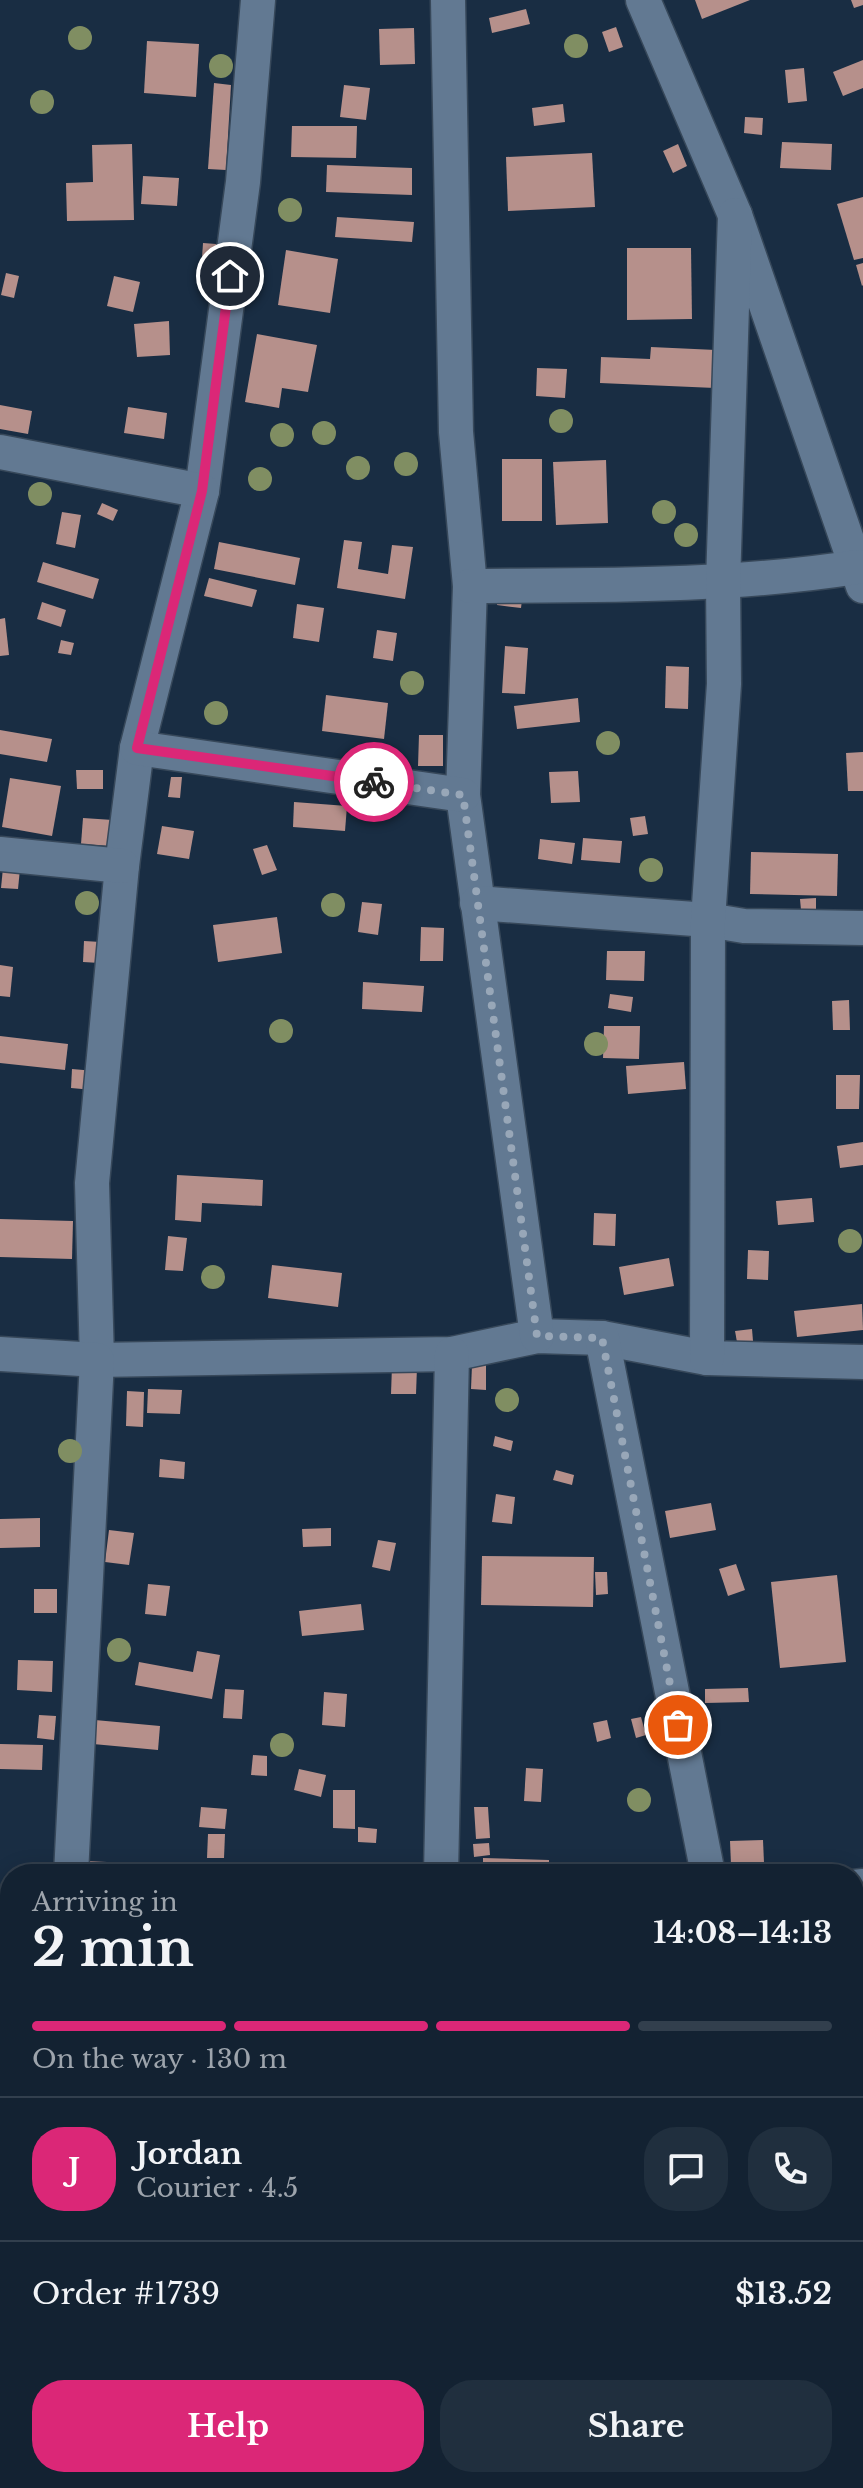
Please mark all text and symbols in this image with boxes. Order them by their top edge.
pin [196,242,264,310]
icon: home [208,254,252,298]
courier [334,742,414,822]
icon: bike [352,760,396,804]
pin [644,1691,712,1759]
icon: bag [656,1703,700,1747]
text: Arriving in [32,1886,178,1918]
text: 14:08–14:13 [653,1914,832,1951]
text: 2 min [32,1916,194,1980]
text: On the way · 130 m [32,2043,287,2075]
button: chat [644,2127,728,2211]
button: phone [748,2127,832,2211]
text: Jordan [136,2135,242,2172]
text: J [68,2151,80,2188]
text: Courier · 4.5 [136,2172,298,2204]
text: Order #1739 [32,2275,220,2312]
text: $13.52 [735,2275,832,2312]
button: Help [32,2380,424,2472]
button: Share [440,2380,832,2472]

